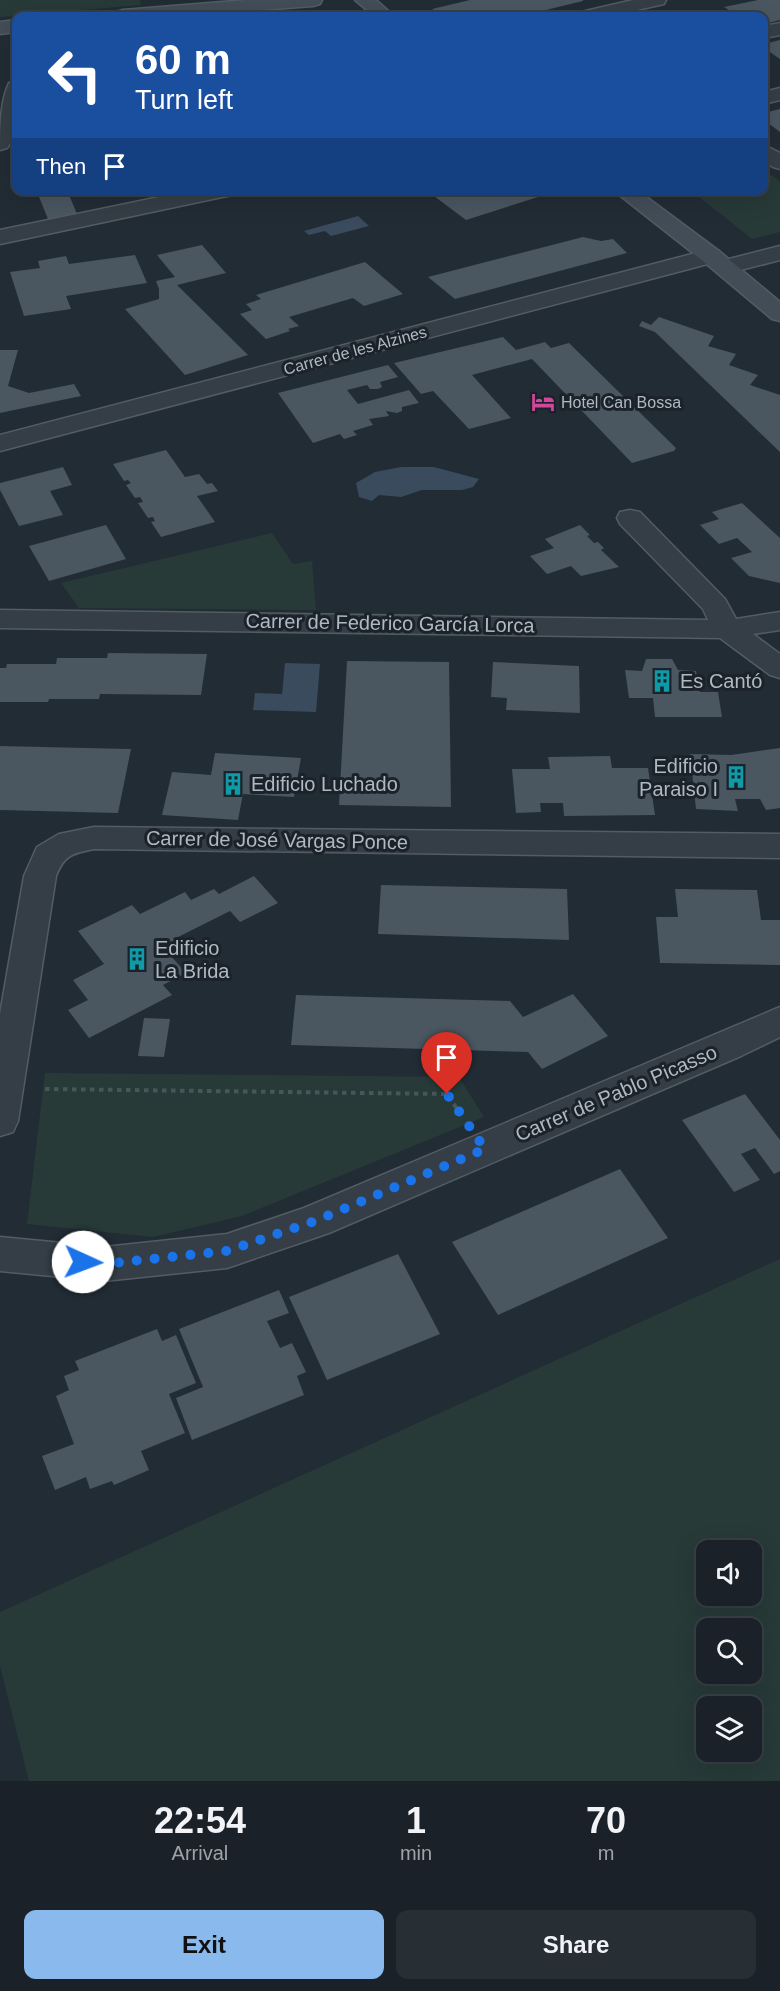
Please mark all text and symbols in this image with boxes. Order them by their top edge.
icon: left [36,36,114,114]
text: 60 m [135,36,231,83]
text: Turn left [135,85,233,115]
icon: arrive [98,150,131,183]
text: Then [36,154,86,179]
street label: Carrer de les Alzines [282,323,429,378]
hotel icon: Hotel Can Bossa [530,389,556,415]
place label: Hotel Can Bossa [561,394,681,411]
street label: Carrer de Federico García Lorca [245,609,536,637]
building icon: Es Cantó [649,668,675,694]
place label: Es Cantó [680,670,762,692]
place label: Edificio Paraiso I [639,755,718,800]
building icon: Edificio Paraiso I [723,764,749,790]
building icon: Edificio Luchado [220,771,246,797]
place label: Edificio Luchado [251,773,398,795]
street label: Carrer de José Vargas Ponce [146,827,408,853]
place label: Edificio La Brida [155,937,230,982]
building icon: Edificio La Brida [124,946,150,972]
pin [421,1032,472,1094]
icon: arrive [430,1041,463,1074]
street label: Carrer de Pablo Picasso [512,1041,720,1145]
position arrow [51,1230,115,1294]
map controls [696,1540,762,1762]
button: sound [696,1540,762,1606]
button: search [696,1618,762,1684]
button: layers [696,1696,762,1762]
text: 22:54 [154,1800,246,1841]
text: 1 [406,1800,426,1841]
text: 70 [586,1800,626,1841]
text: Arrival [172,1842,228,1864]
text: min [400,1842,432,1864]
text: m [598,1842,614,1864]
button: Exit [24,1910,384,1979]
button: Share [396,1910,756,1979]

